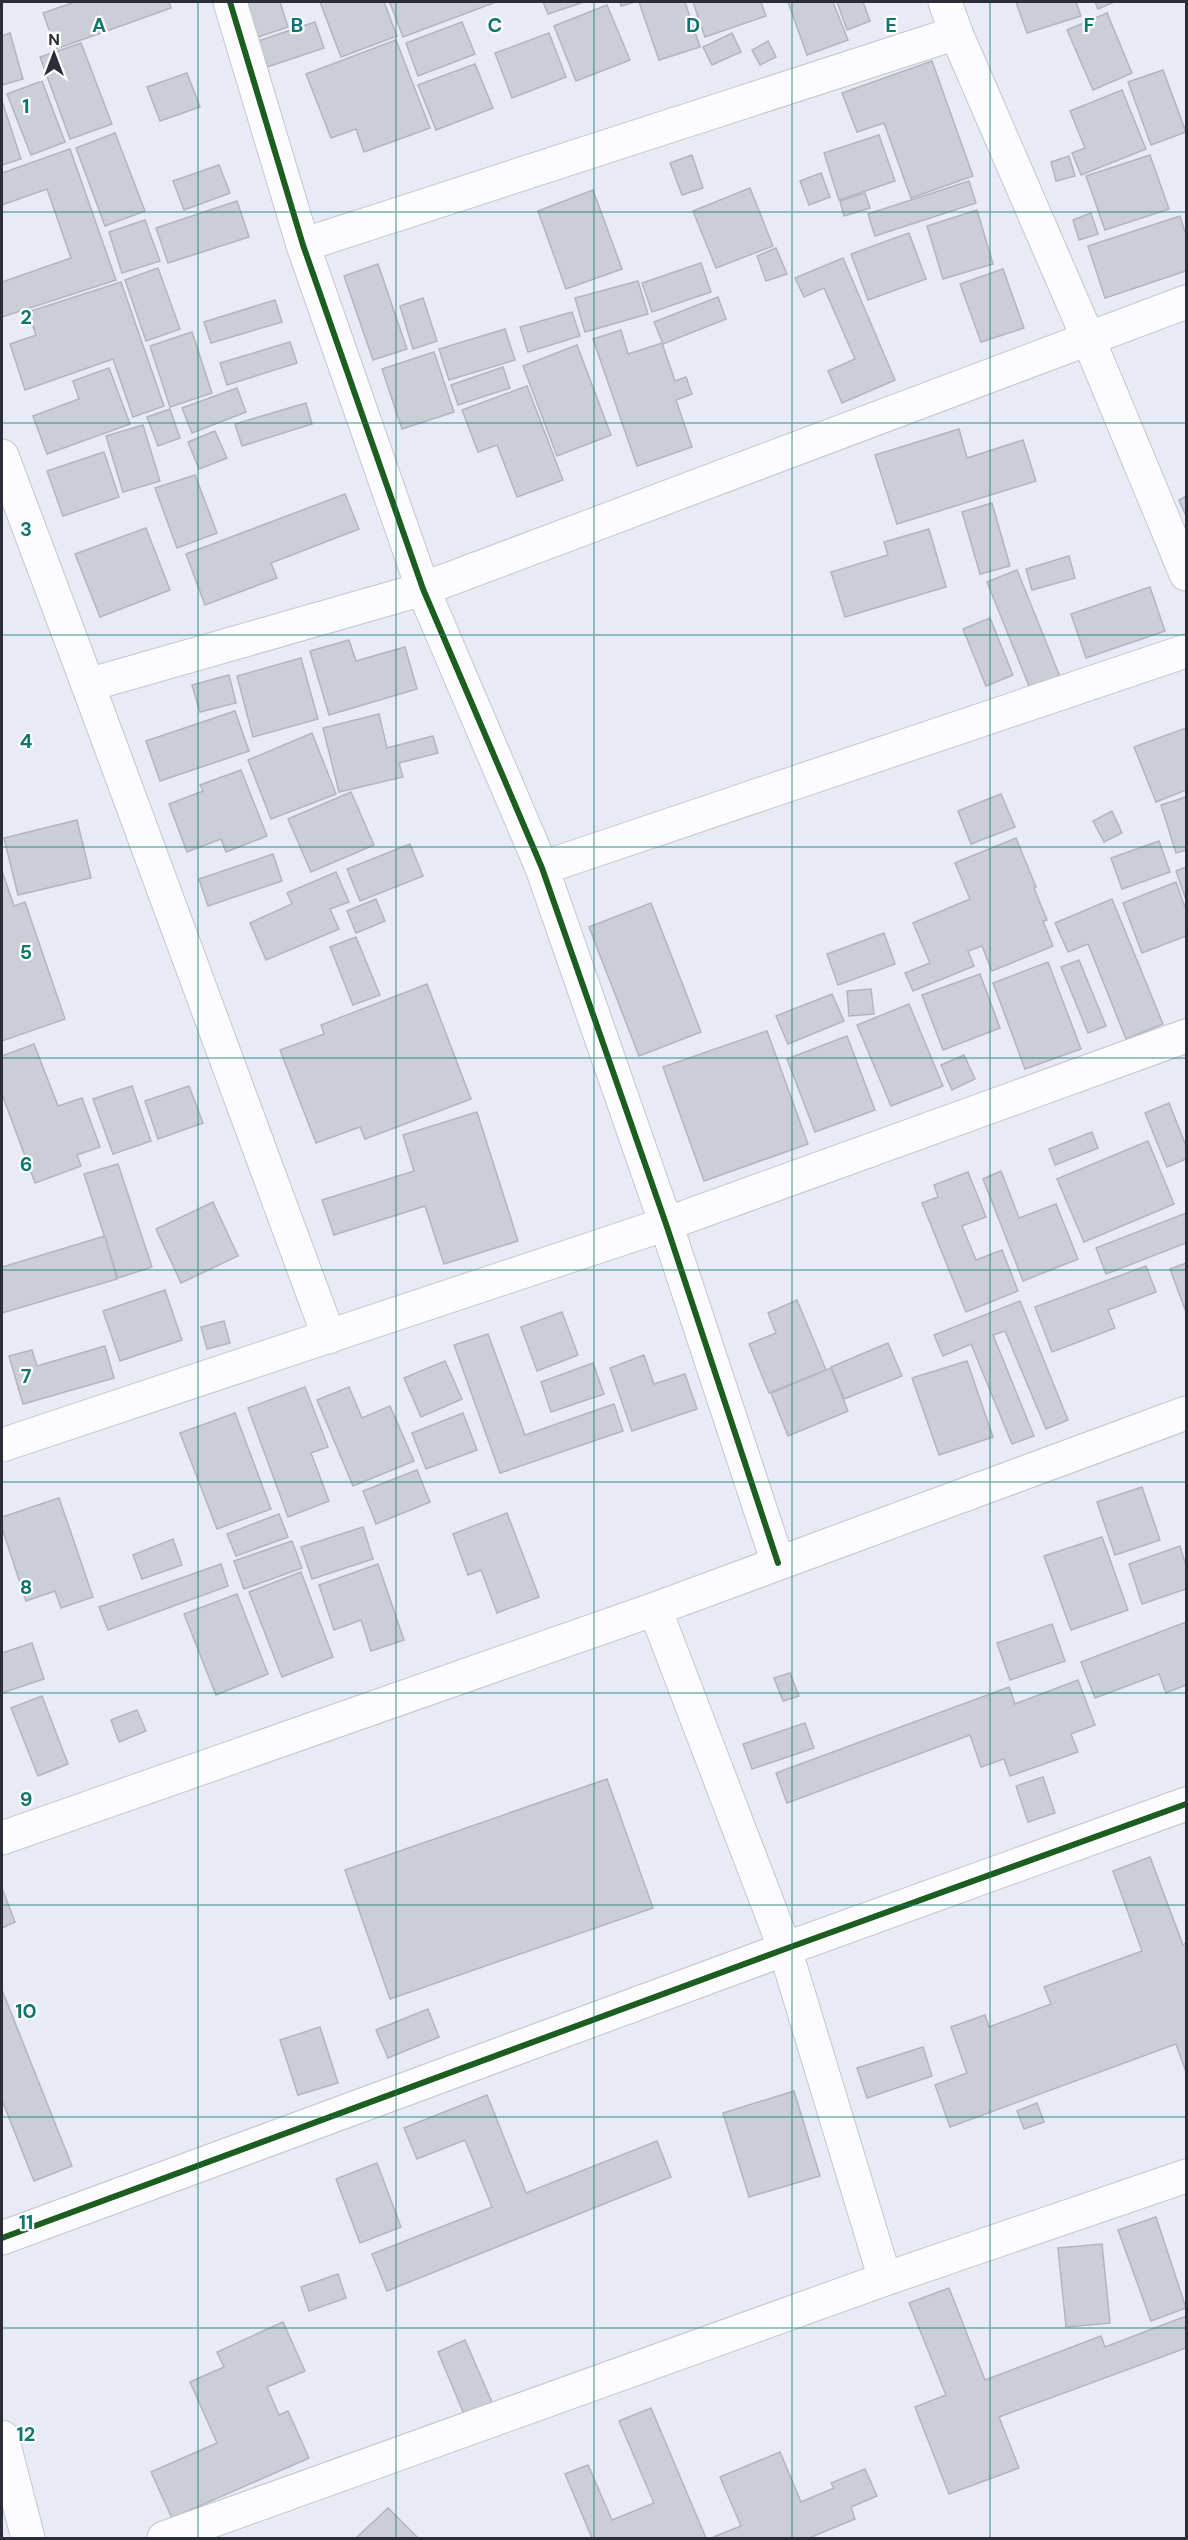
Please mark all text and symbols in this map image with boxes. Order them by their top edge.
text: A [92,12,106,38]
text: B [291,12,303,38]
text: C [488,12,502,38]
text: D [686,12,700,38]
text: E [885,12,897,38]
text: F [1083,12,1095,38]
north arrow [24,24,84,84]
text: N [48,29,60,50]
text: 1 [22,93,30,119]
text: 2 [20,304,32,330]
text: 3 [20,516,32,542]
text: 4 [20,728,33,754]
text: 5 [20,939,32,965]
text: 6 [20,1151,32,1177]
text: 7 [21,1363,32,1389]
text: 8 [20,1574,32,1600]
text: 9 [20,1786,32,1812]
text: 10 [15,1998,37,2024]
text: 11 [19,2209,33,2235]
text: 12 [17,2421,35,2447]

